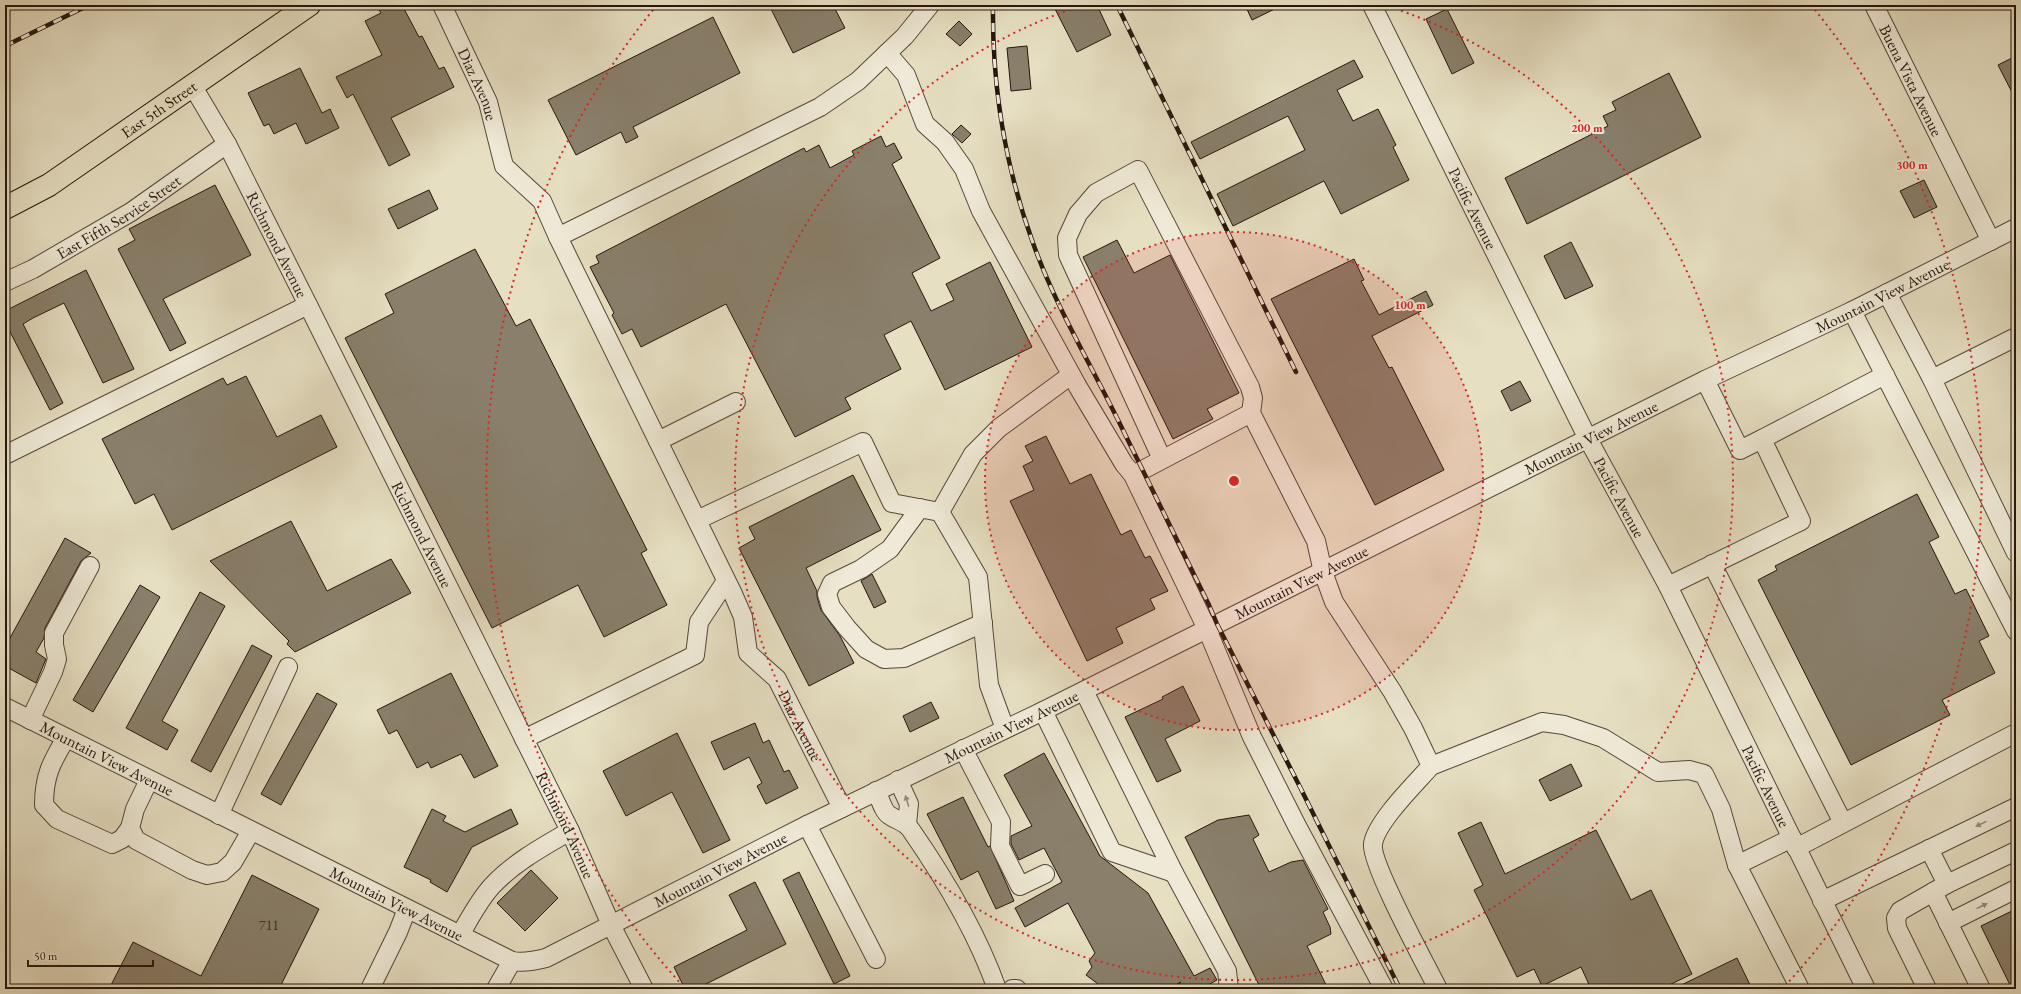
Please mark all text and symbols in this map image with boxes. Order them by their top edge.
street label: Buena Vista Avenue [1874,21,1947,140]
street label: Diaz Avenue [453,44,502,122]
street label: East 5th Street [117,76,201,143]
text: 200 m [1571,120,1603,136]
text: 300 m [1896,157,1928,173]
street label: Pacific Avenue [1444,164,1502,253]
street label: East Fifth Service Street [53,170,185,264]
street label: Richmond Avenue [242,188,313,301]
street label: Mountain View Avenue [1812,254,1953,338]
text: 100 m [1394,297,1426,313]
street label: Mountain View Avenue [1521,395,1661,480]
street label: Pacific Avenue [1589,453,1650,541]
centre of rings [1227,474,1241,488]
street label: Richmond Avenue [386,478,457,591]
street label: Mountain View Avenue [1231,540,1372,625]
street label: Mountain View Avenue [941,685,1082,768]
street label: Diaz Avenue [773,686,827,765]
street label: Mountain View Avenue [36,716,177,801]
street label: Pacific Avenue [1737,742,1795,831]
street label: Richmond Avenue [531,768,599,882]
one-way arrow [904,795,910,807]
one-way arrow [1975,821,1987,827]
street label: Mountain View Avenue [650,827,791,912]
street label: Mountain View Avenue [326,861,467,946]
one-way arrow [1976,903,1988,909]
house number: 711 [259,916,279,934]
scale bar [28,942,153,968]
text: 50 m [34,948,58,964]

